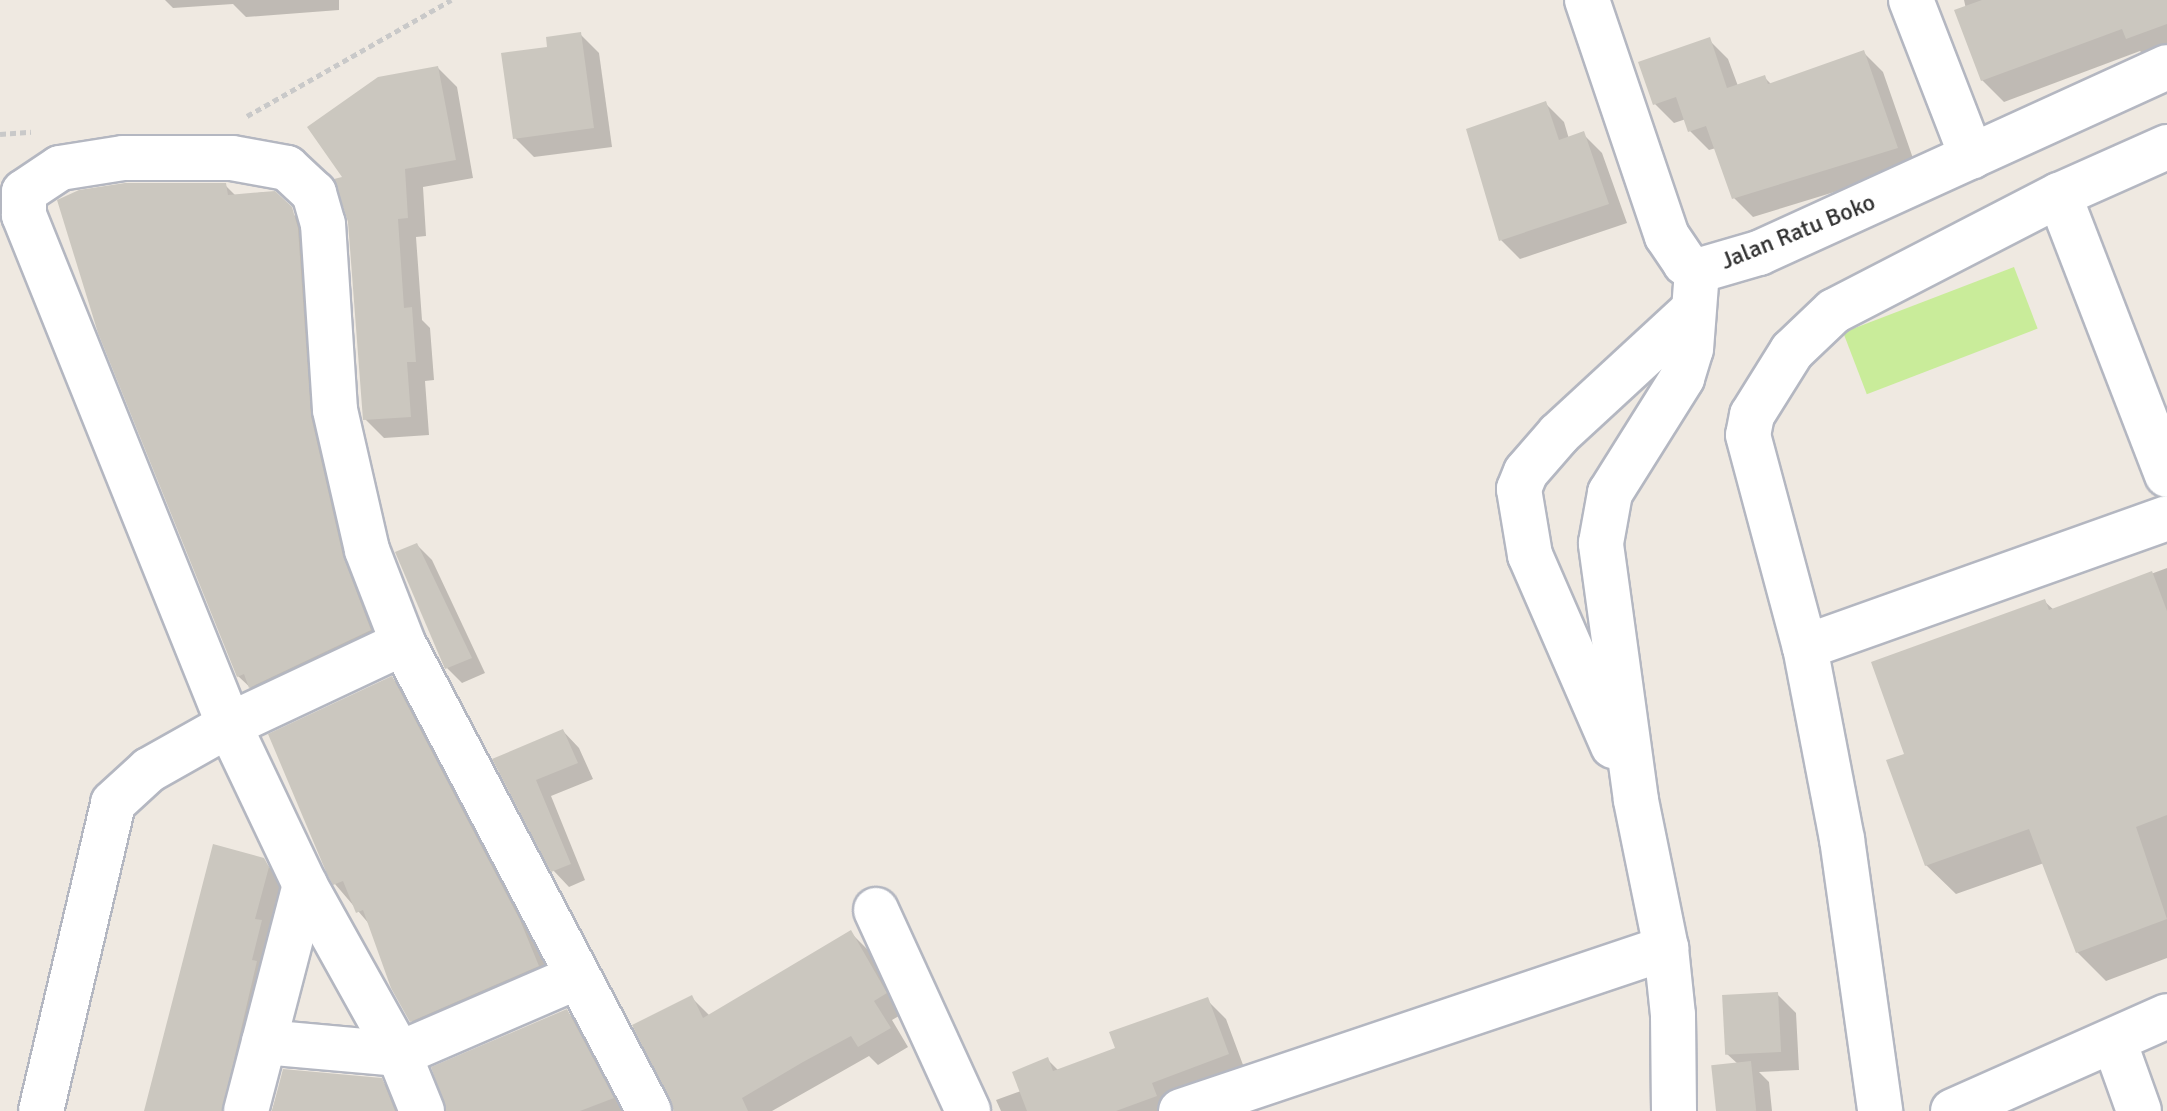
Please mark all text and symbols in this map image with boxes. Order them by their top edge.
street label: Jalan Ratu Boko [1717,188,1879,276]

